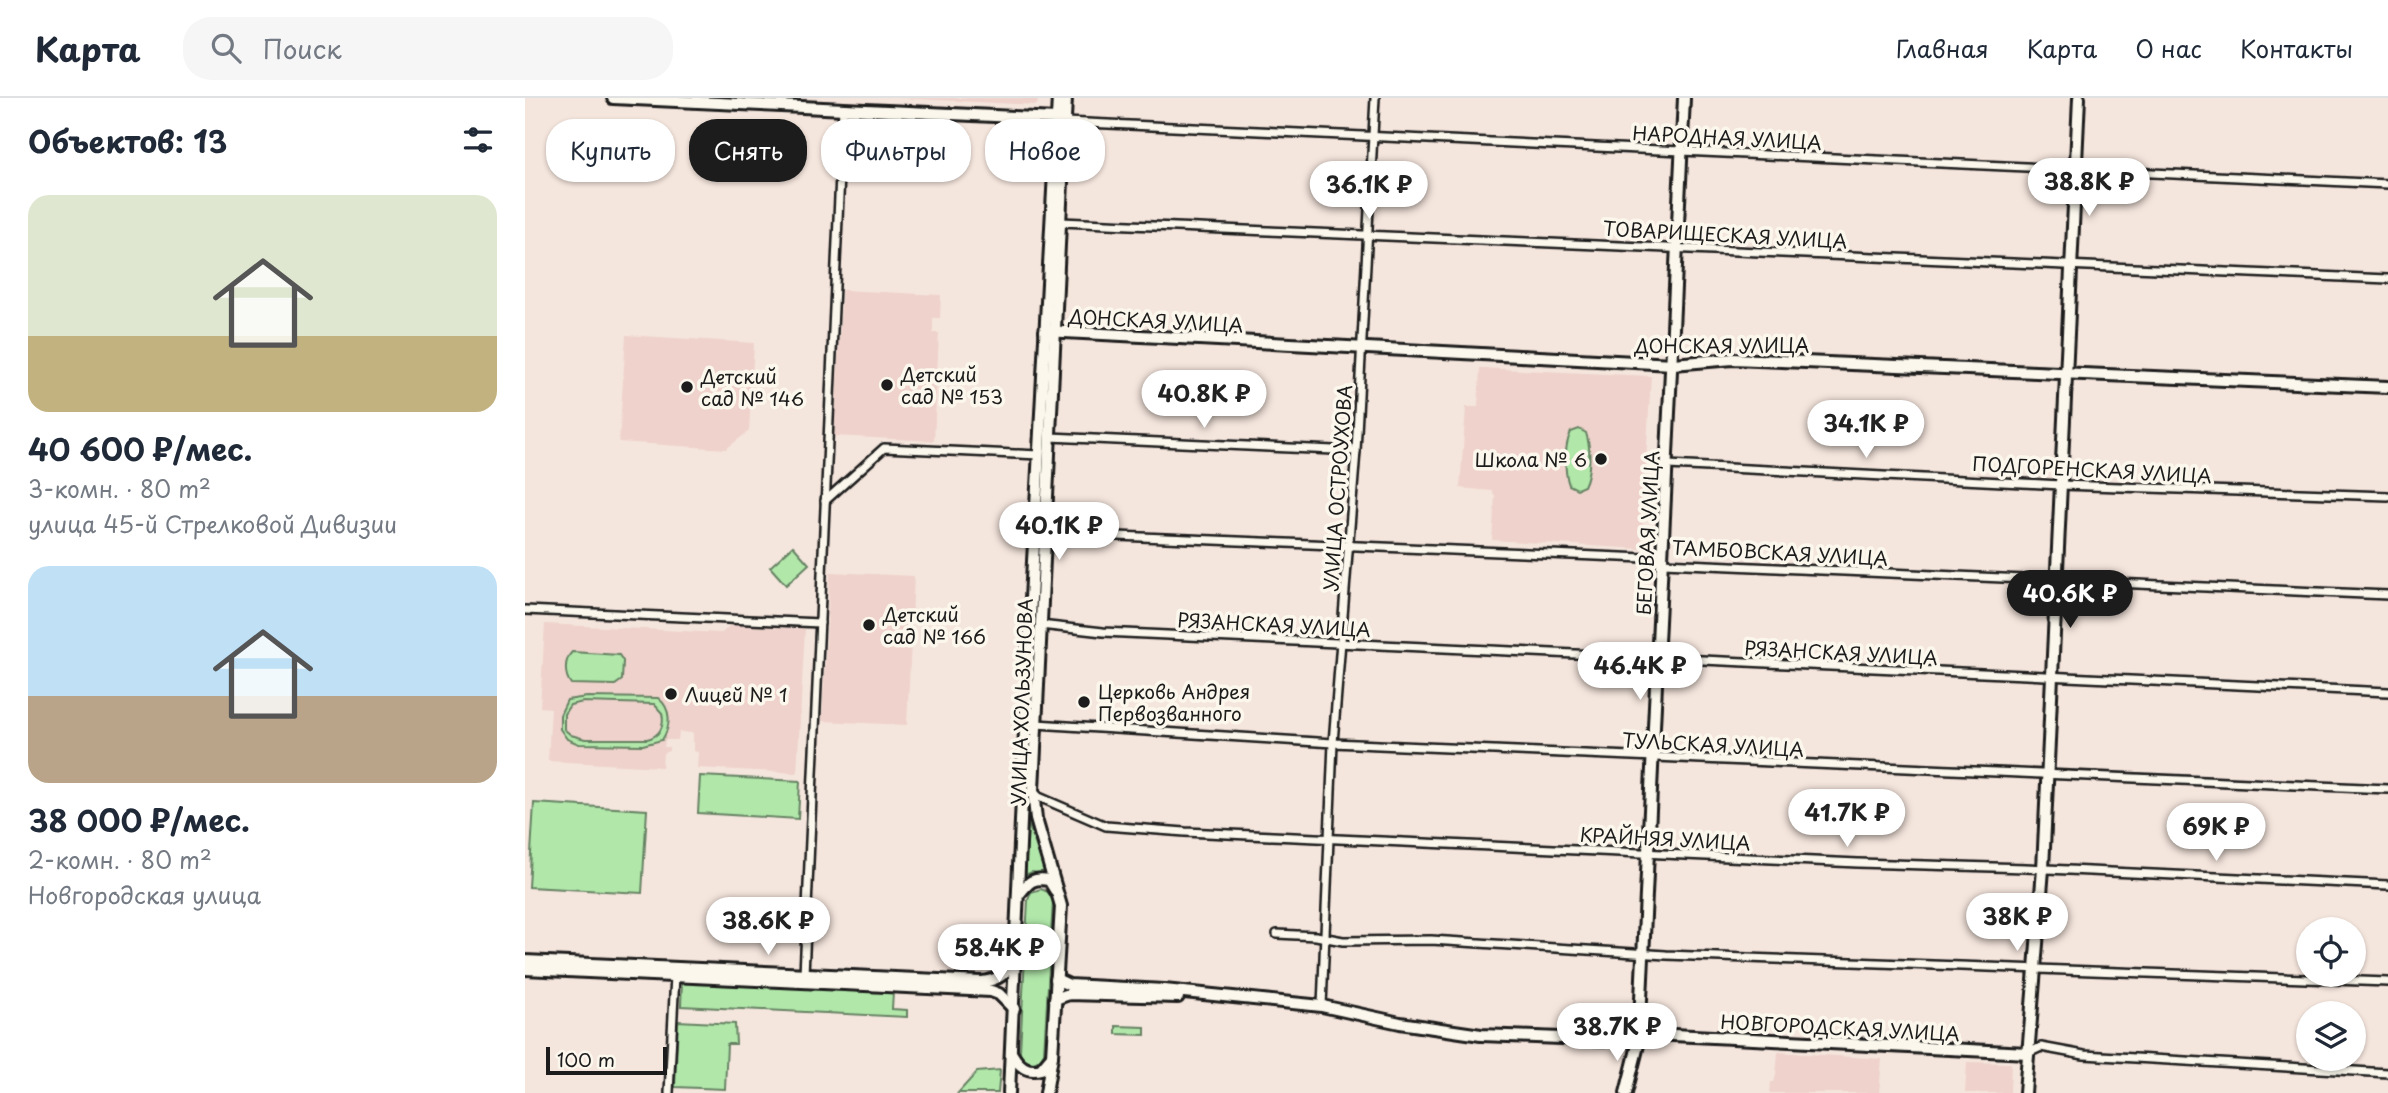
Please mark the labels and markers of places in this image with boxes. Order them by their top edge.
pin: 38.8K ₽ [2024,158,2154,218]
pin: 36.1K ₽ [1304,162,1434,221]
place label: Детский сад № 153 [900,360,1003,410]
place label: Детский сад № 146 [700,362,804,412]
pin: 40.8K ₽ [1139,370,1269,430]
marker: Детский сад № 153 [879,377,895,393]
marker: Детский сад № 146 [679,379,695,395]
pin: 34.1K ₽ [1801,400,1931,460]
place label: Школа № 6 [1475,445,1587,473]
marker: Школа № 6 [1593,451,1609,467]
pin: 40.1K ₽ [994,503,1124,562]
pin: 40.6K ₽ [2005,570,2135,630]
place label: Детский сад № 166 [882,600,986,650]
marker: Детский сад № 166 [861,617,877,633]
pin: 46.4K ₽ [1575,642,1705,702]
place label: Церковь Андрея Первозванного [1098,677,1250,727]
place label: Лицей № 1 [685,680,787,708]
marker: Лицей № 1 [663,686,679,702]
marker: Церковь Андрея Первозванного [1076,694,1092,710]
pin: 41.7K ₽ [1782,790,1912,849]
pin: 69K ₽ [2167,804,2265,863]
pin: 38K ₽ [1968,894,2066,953]
pin: 38.6K ₽ [703,898,833,957]
pin: 58.4K ₽ [934,924,1064,984]
pin: 38.7K ₽ [1552,1004,1682,1063]

